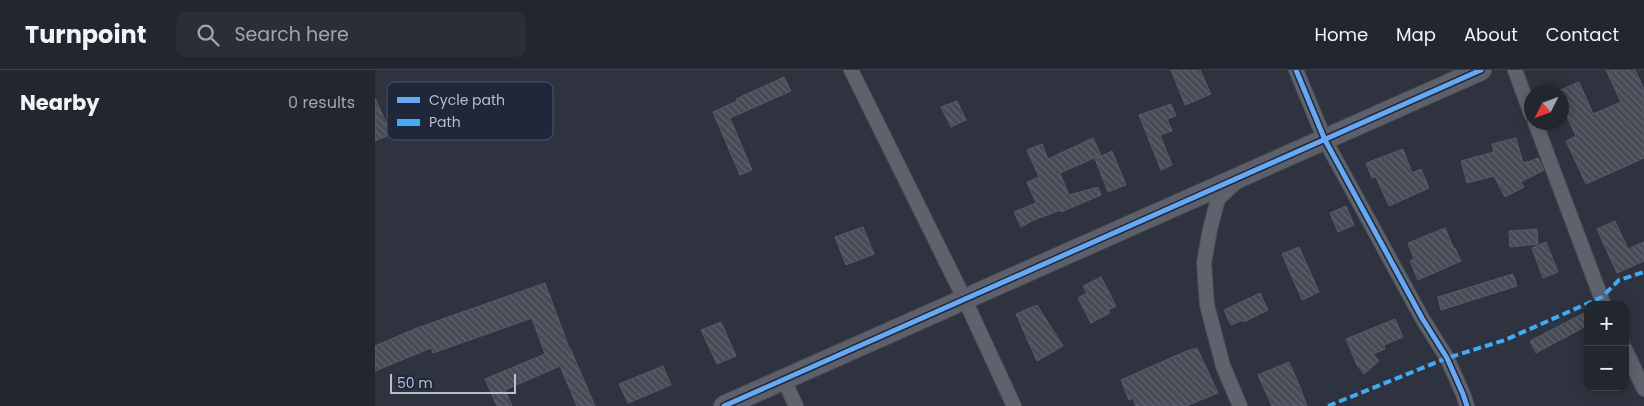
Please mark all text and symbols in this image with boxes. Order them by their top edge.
search box [176,12,526,57]
text: Turnpoint [25,18,146,51]
icon: search [194,21,222,49]
text: Search here [234,21,349,48]
text: Home [1314,22,1368,47]
text: Map [1396,22,1436,47]
text: About [1464,22,1518,47]
text: Contact [1546,22,1619,47]
legend [387,82,553,140]
north arrow [1524,85,1569,130]
text: Nearby [20,88,100,117]
text: Cycle path [429,90,505,110]
text: 0 results [288,91,355,114]
text: Path [429,112,461,132]
map controls [1584,301,1629,391]
button: + [1584,301,1629,346]
button: − [1584,346,1629,391]
scale bar [390,371,516,394]
text: 50 m [397,373,433,393]

